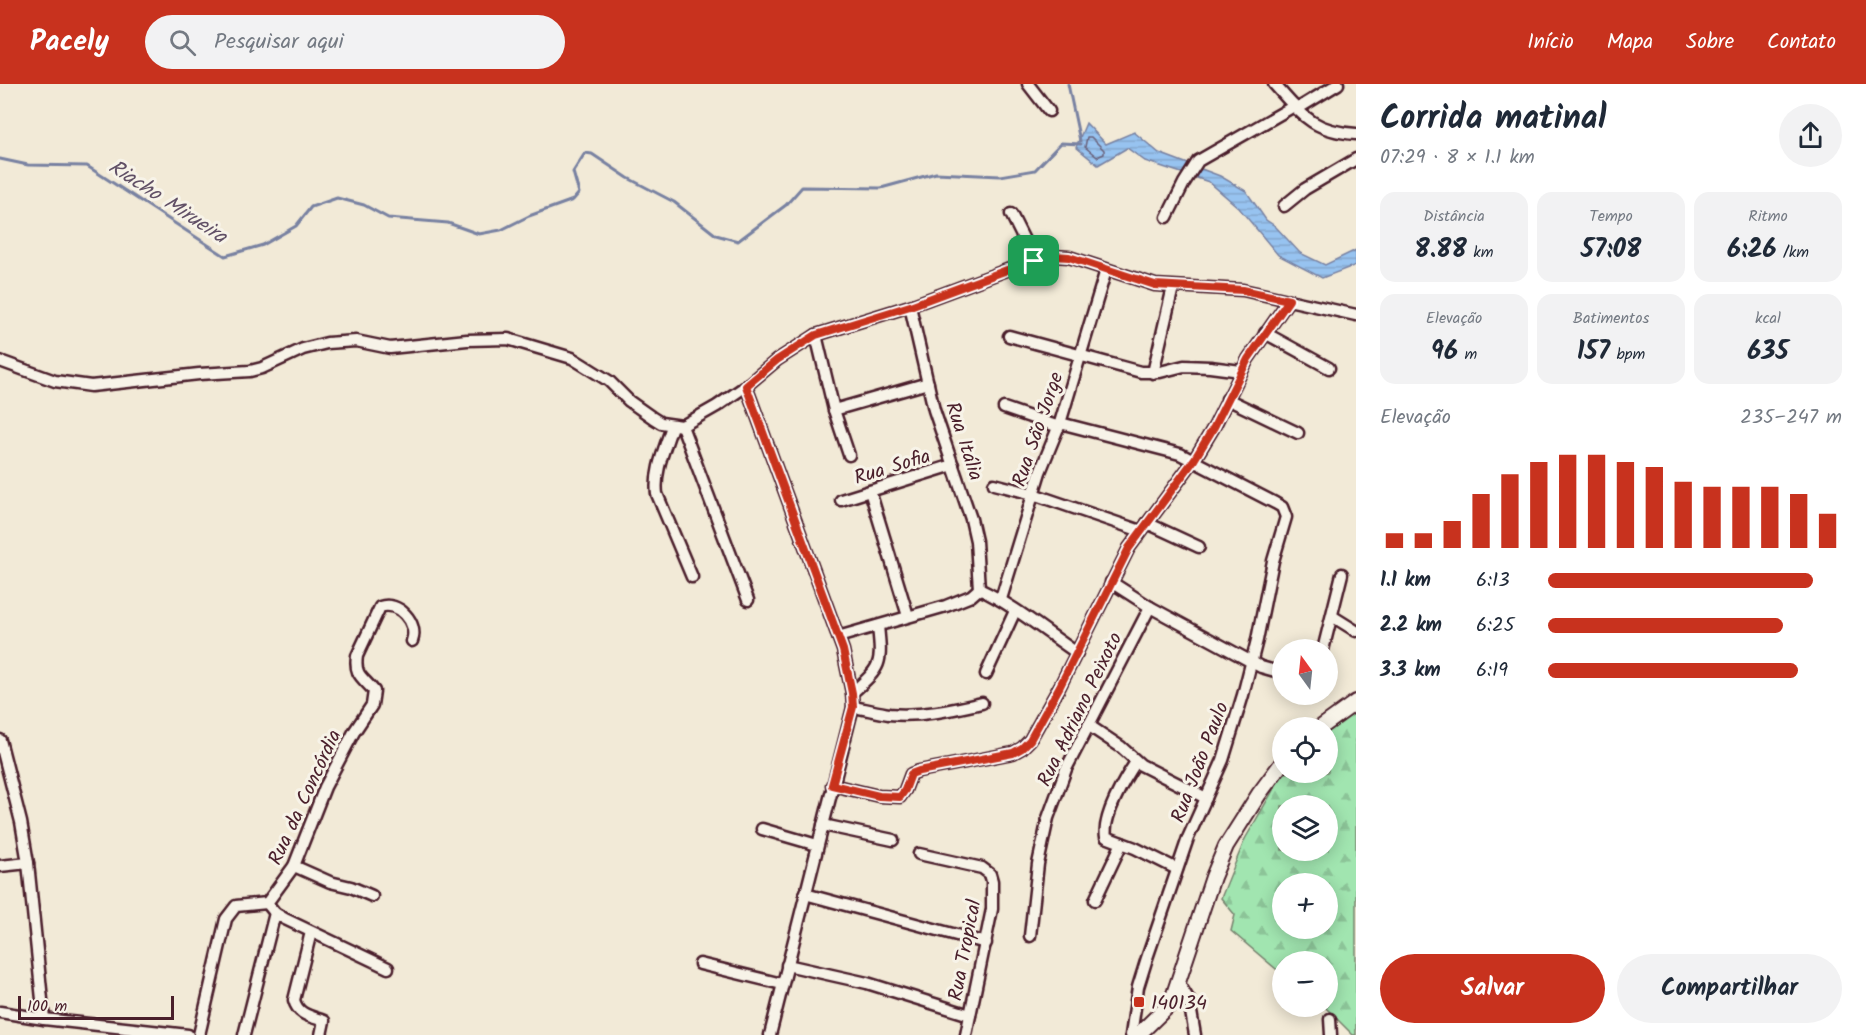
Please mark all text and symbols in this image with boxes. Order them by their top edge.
search box [145,15,565,69]
text: Pacely [30,20,109,65]
text: Pesquisar aqui [214,25,344,60]
icon: search [166,26,199,59]
text: Início [1527,26,1574,59]
text: Mapa [1607,26,1653,59]
text: Sobre [1686,26,1734,59]
text: Contato [1767,26,1836,59]
text: Corrida matinal [1380,93,1606,146]
button: share [1779,104,1842,167]
text: 07:29 · 8 × 1.1 km [1380,142,1535,174]
water label: Riacho Mirueira [101,152,234,254]
text: Distância [1423,204,1485,229]
text: Tempo [1589,204,1633,229]
text: Ritmo [1748,204,1788,229]
text: 8.88 [1415,229,1467,271]
text: 57:08 [1581,229,1641,271]
text: 6:26 [1727,229,1777,271]
pin [1008,235,1059,286]
text: km [1467,240,1493,265]
text: /km [1777,240,1809,265]
icon: arrive [1017,244,1050,277]
text: Elevação [1426,306,1482,331]
text: Batimentos [1573,306,1649,331]
text: kcal [1755,306,1781,331]
text: 96 [1431,331,1458,373]
text: 157 [1577,331,1610,373]
text: 635 [1747,331,1789,373]
text: m [1458,342,1477,367]
text: bpm [1610,342,1645,367]
street label: Rua São Jorge [1004,368,1073,491]
street label: Rua Itália [935,398,991,485]
text: Elevação [1380,402,1451,434]
text: 235–247 m [1740,402,1842,434]
street label: Rua Sofia [850,441,935,495]
text: 1.1 km [1380,565,1431,597]
text: 6:13 [1476,565,1510,597]
text: 2.2 km [1380,610,1442,642]
text: 6:25 [1476,610,1514,642]
street label: Rua Adriano Peixoto [1030,627,1132,793]
north arrow [1272,639,1338,705]
map controls [1272,639,1338,1017]
text: 3.3 km [1380,655,1441,687]
text: 6:19 [1476,655,1508,687]
street label: Rua João Paulo [1163,697,1239,828]
button: locate [1272,717,1338,783]
street label: Rua da Concórdia [260,725,351,871]
button: layers [1272,795,1338,861]
button: + [1272,873,1338,939]
street label: Rua Tropical [940,897,991,1004]
button: − [1272,951,1338,1017]
button: Salvar [1380,954,1605,1023]
button: Compartilhar [1617,954,1842,1023]
place label: 140134 [1151,988,1207,1020]
scale bar [18,993,174,1020]
text: 100 m [27,994,67,1019]
marker: 140134 [1132,995,1146,1009]

